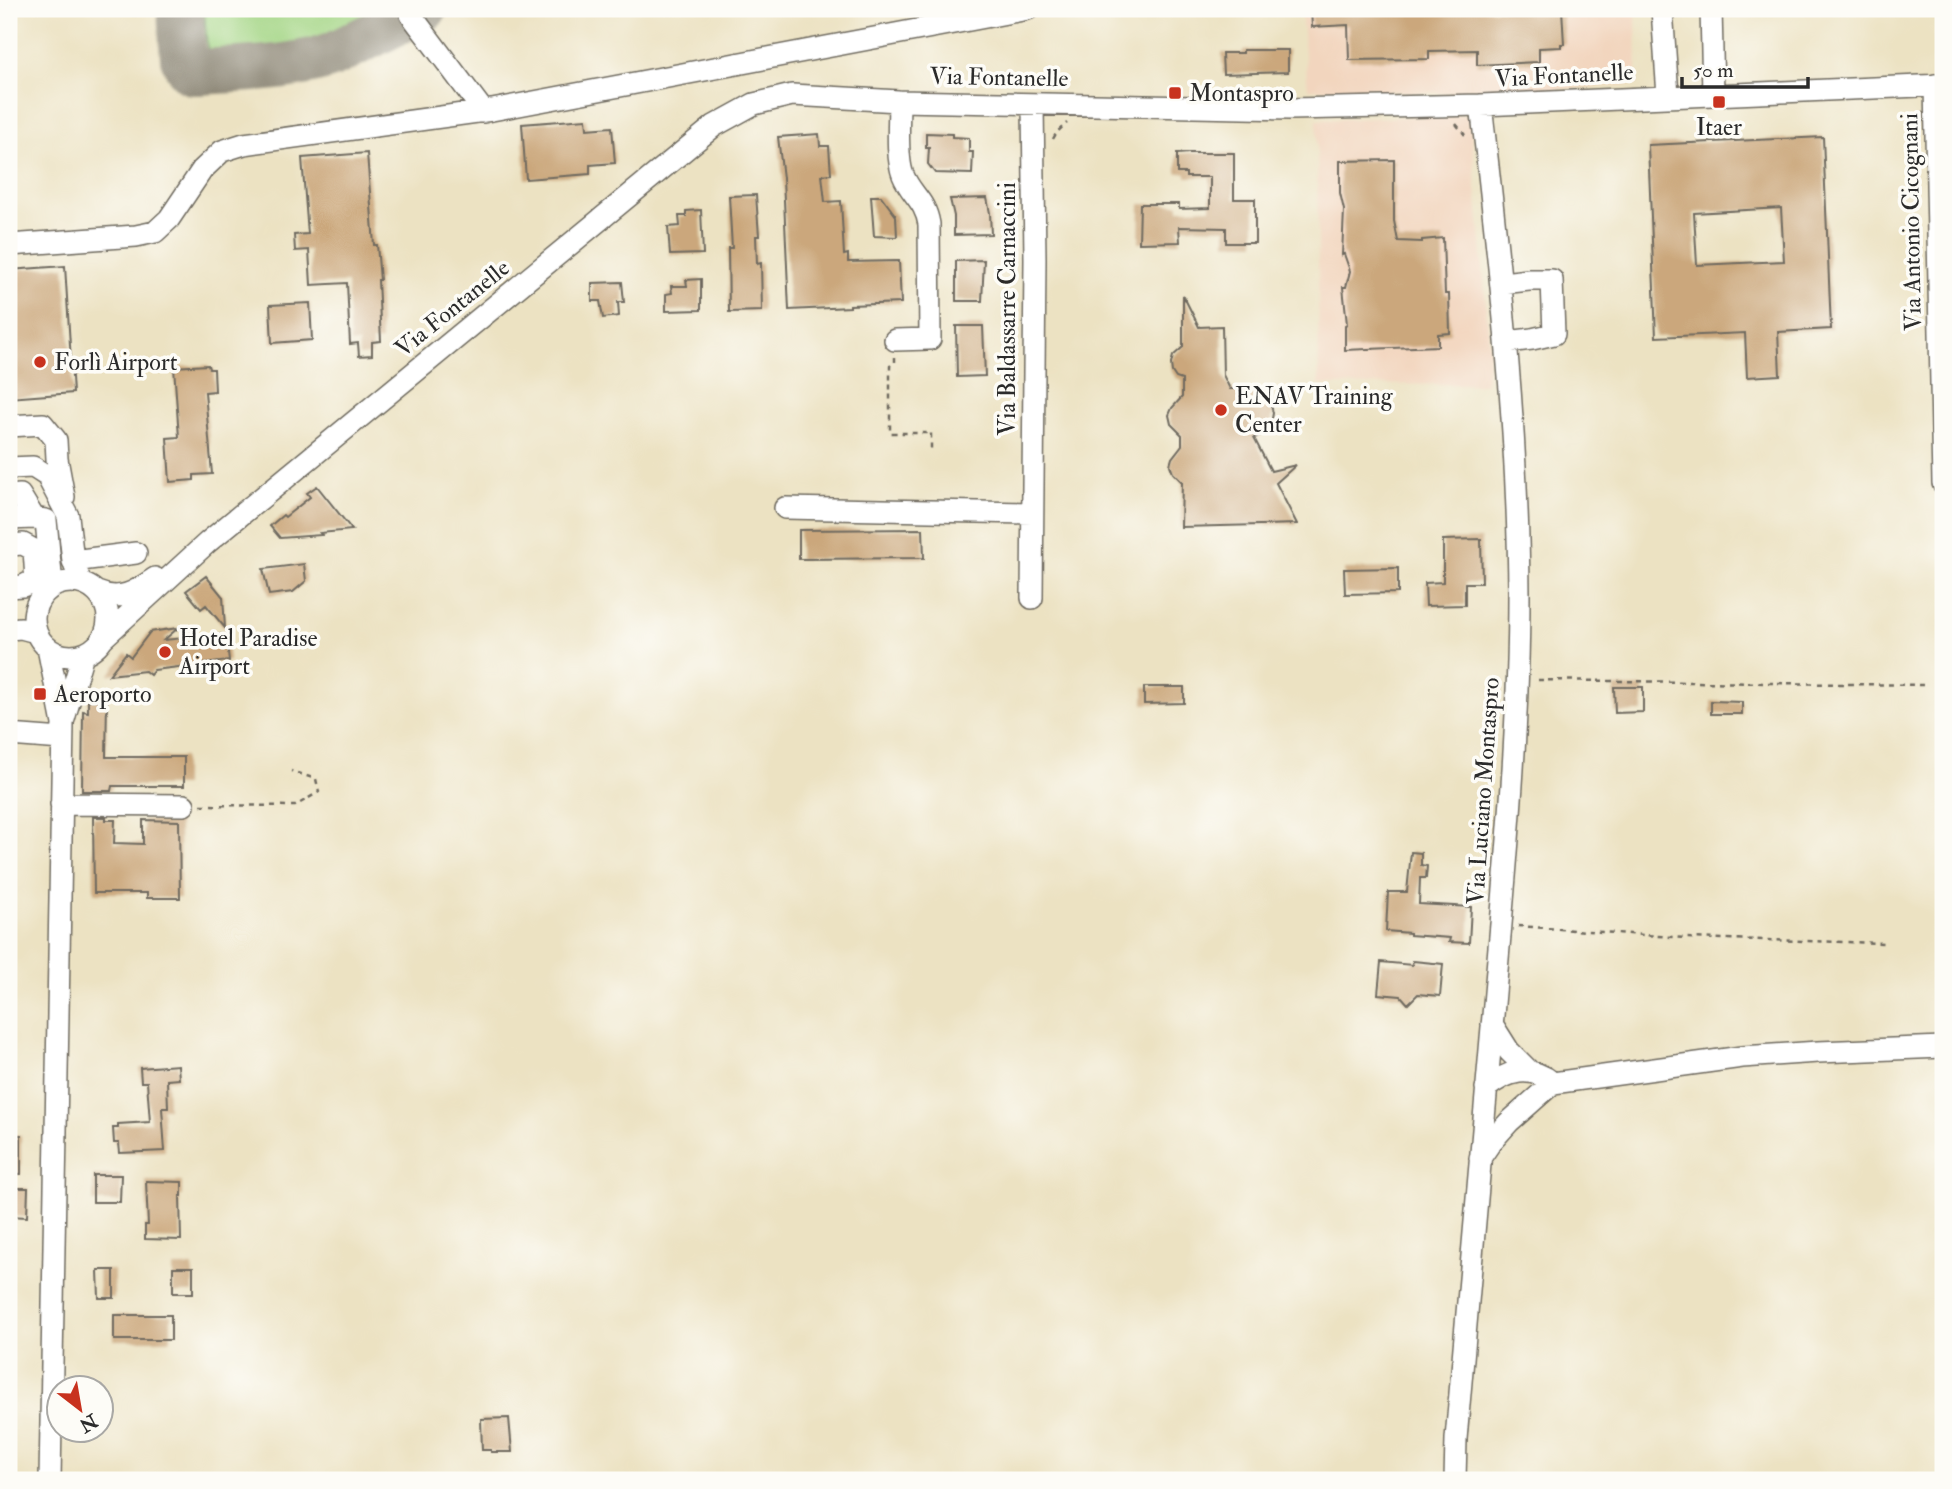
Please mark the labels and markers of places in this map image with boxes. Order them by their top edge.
place label: Montaspro [1189,78,1294,109]
marker: Montaspro [1167,85,1183,101]
marker: Itaer [1711,94,1727,110]
place label: Itaer [1696,112,1742,143]
place label: Forlì Airport [54,347,178,378]
marker: Forlì Airport [32,354,48,370]
place label: ENAV Training Center [1235,381,1394,440]
marker: ENAV Training Center [1213,402,1229,418]
place label: Hotel Paradise Airport [178,623,318,682]
marker: Hotel Paradise Airport [157,644,173,660]
place label: Aeroporto [53,679,152,710]
marker: Aeroporto [32,686,48,702]

